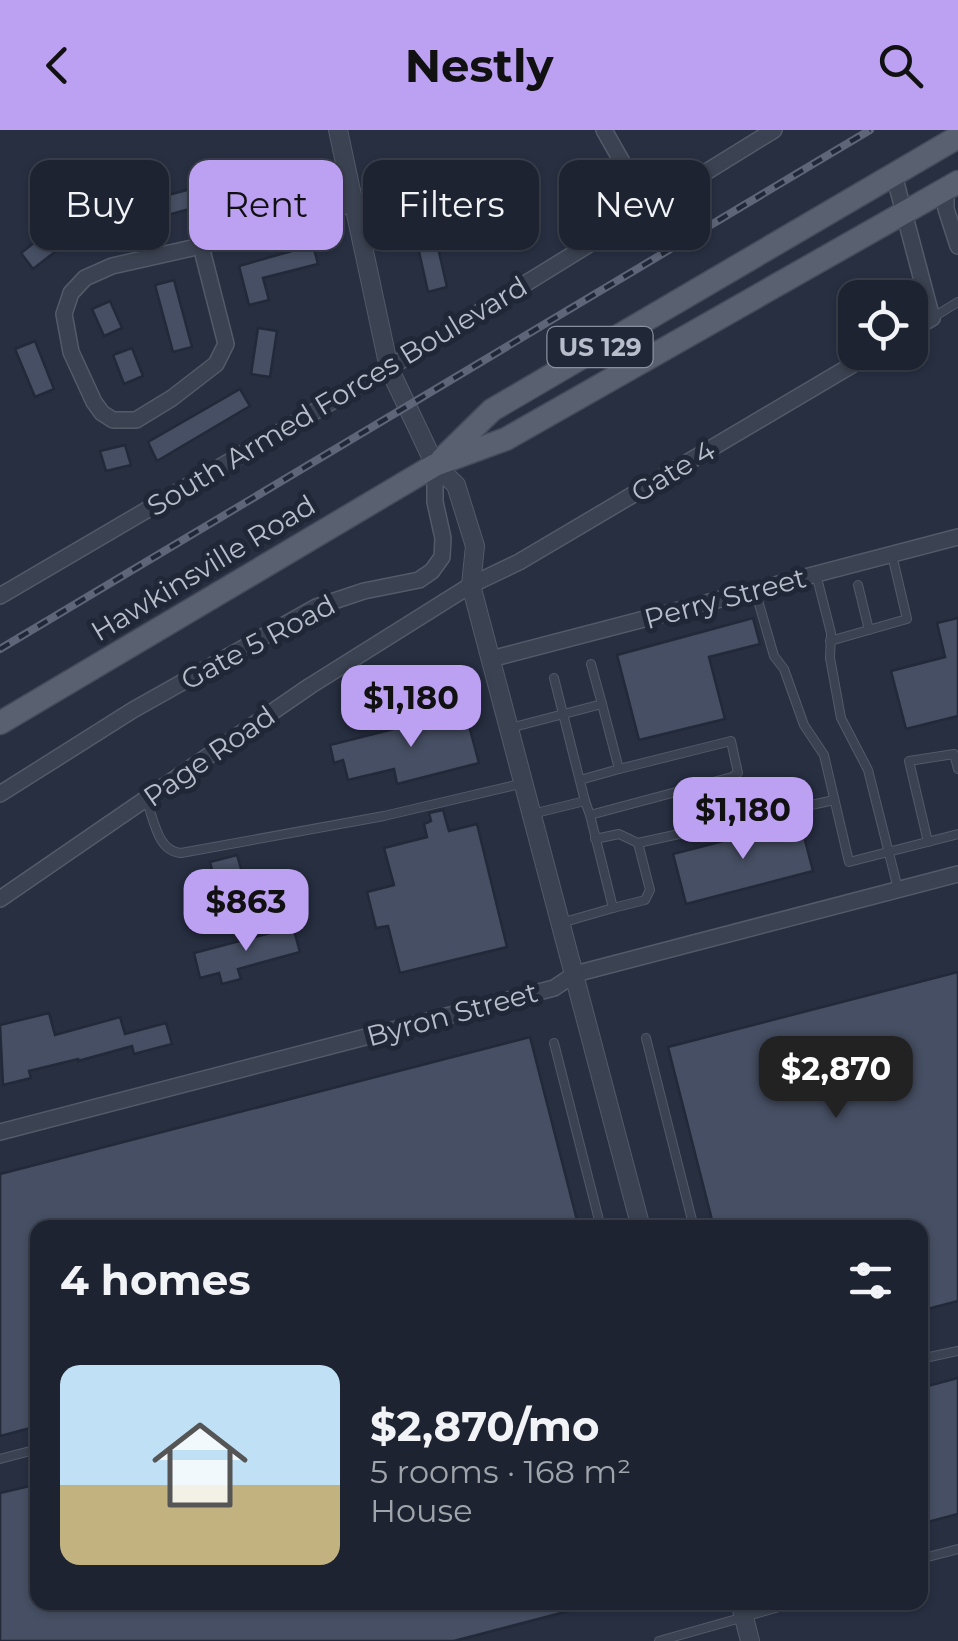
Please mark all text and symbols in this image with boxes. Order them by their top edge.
icon: back [30,38,85,93]
text: Nestly [405,38,553,93]
icon: search [873,38,928,93]
chip: Buy [30,160,169,250]
chip: Rent [189,160,343,250]
chip: Filters [363,160,539,250]
chip: New [559,160,710,250]
street label: South Armed Forces Boulevard [141,269,533,523]
map controls [838,280,928,370]
button: locate [838,280,928,370]
road number: US 129 [548,327,652,367]
street label: Gate 4 [625,433,722,509]
street label: Hawkinsville Road [85,488,321,648]
street label: Perry Street [640,560,810,636]
street label: Gate 5 Road [175,587,341,697]
pin: $1,180 [330,665,492,750]
text: $1,180 [363,678,459,717]
street label: Page Road [137,698,281,814]
pin: $1,180 [662,777,824,862]
text: $1,180 [695,790,791,829]
pin: $863 [187,869,305,954]
text: $863 [206,882,286,921]
street label: Byron Street [363,975,541,1053]
pin: $2,870 [755,1036,917,1121]
text: $2,870 [781,1049,891,1088]
icon: filters [843,1253,898,1308]
text: 4 homes [60,1254,251,1306]
text: $2,870/mo [370,1400,600,1452]
icon: home [140,1405,260,1525]
text: 5 rooms · 168 m² [370,1452,631,1491]
text: House [370,1491,473,1530]

